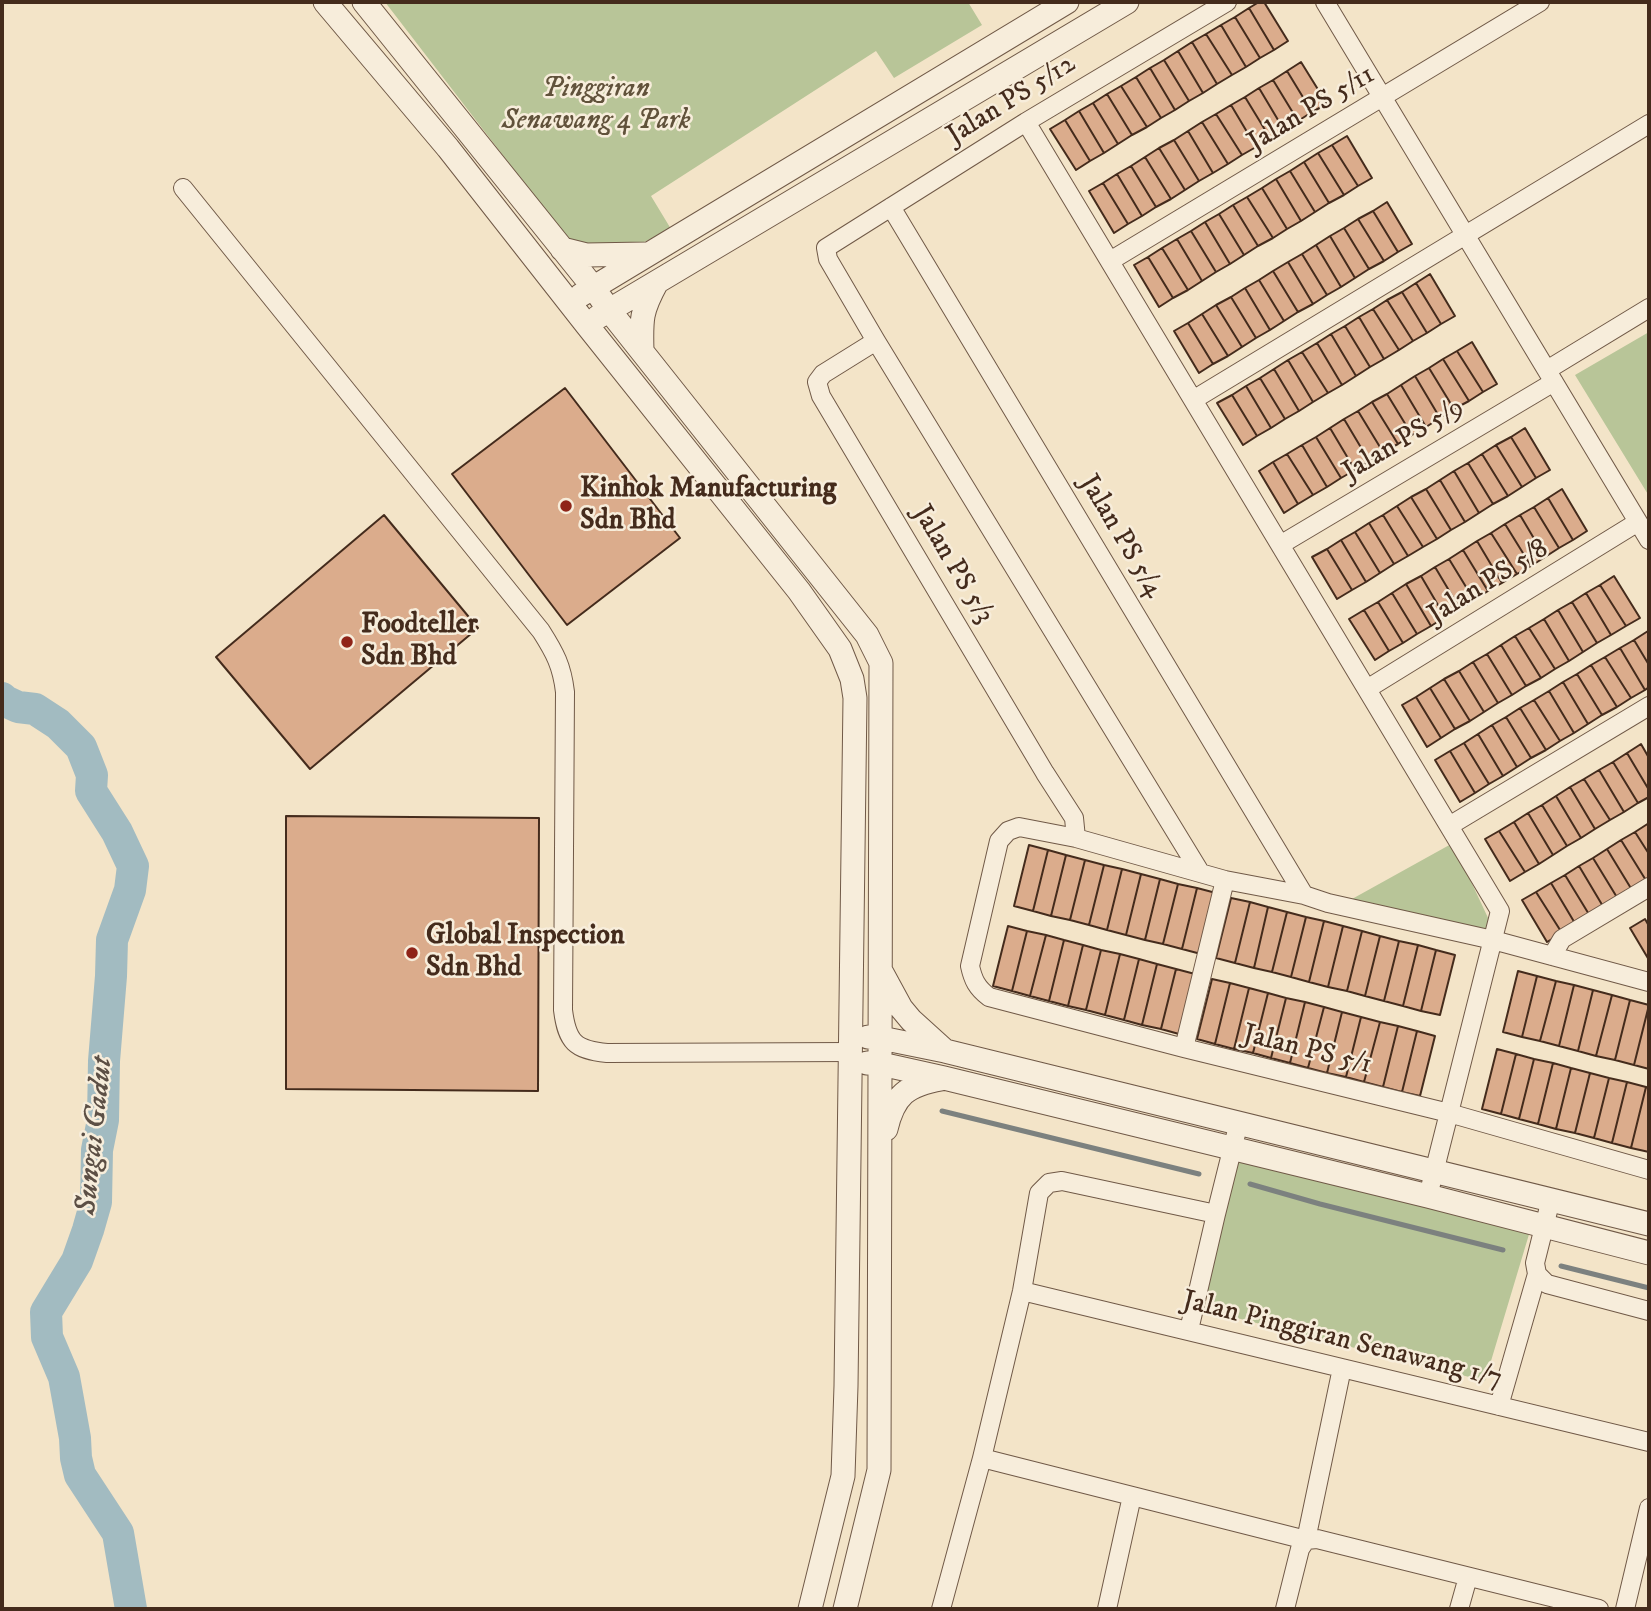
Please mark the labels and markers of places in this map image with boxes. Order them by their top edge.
place label: Kinhok Manufacturing Sdn Bhd [580,473,836,539]
marker: Kinhok Manufacturing Sdn Bhd [558,498,574,514]
place label: Foodteller Sdn Bhd [361,609,478,675]
marker: Foodteller Sdn Bhd [339,634,355,650]
place label: Global Inspection Sdn Bhd [426,920,625,986]
marker: Global Inspection Sdn Bhd [404,945,420,961]

